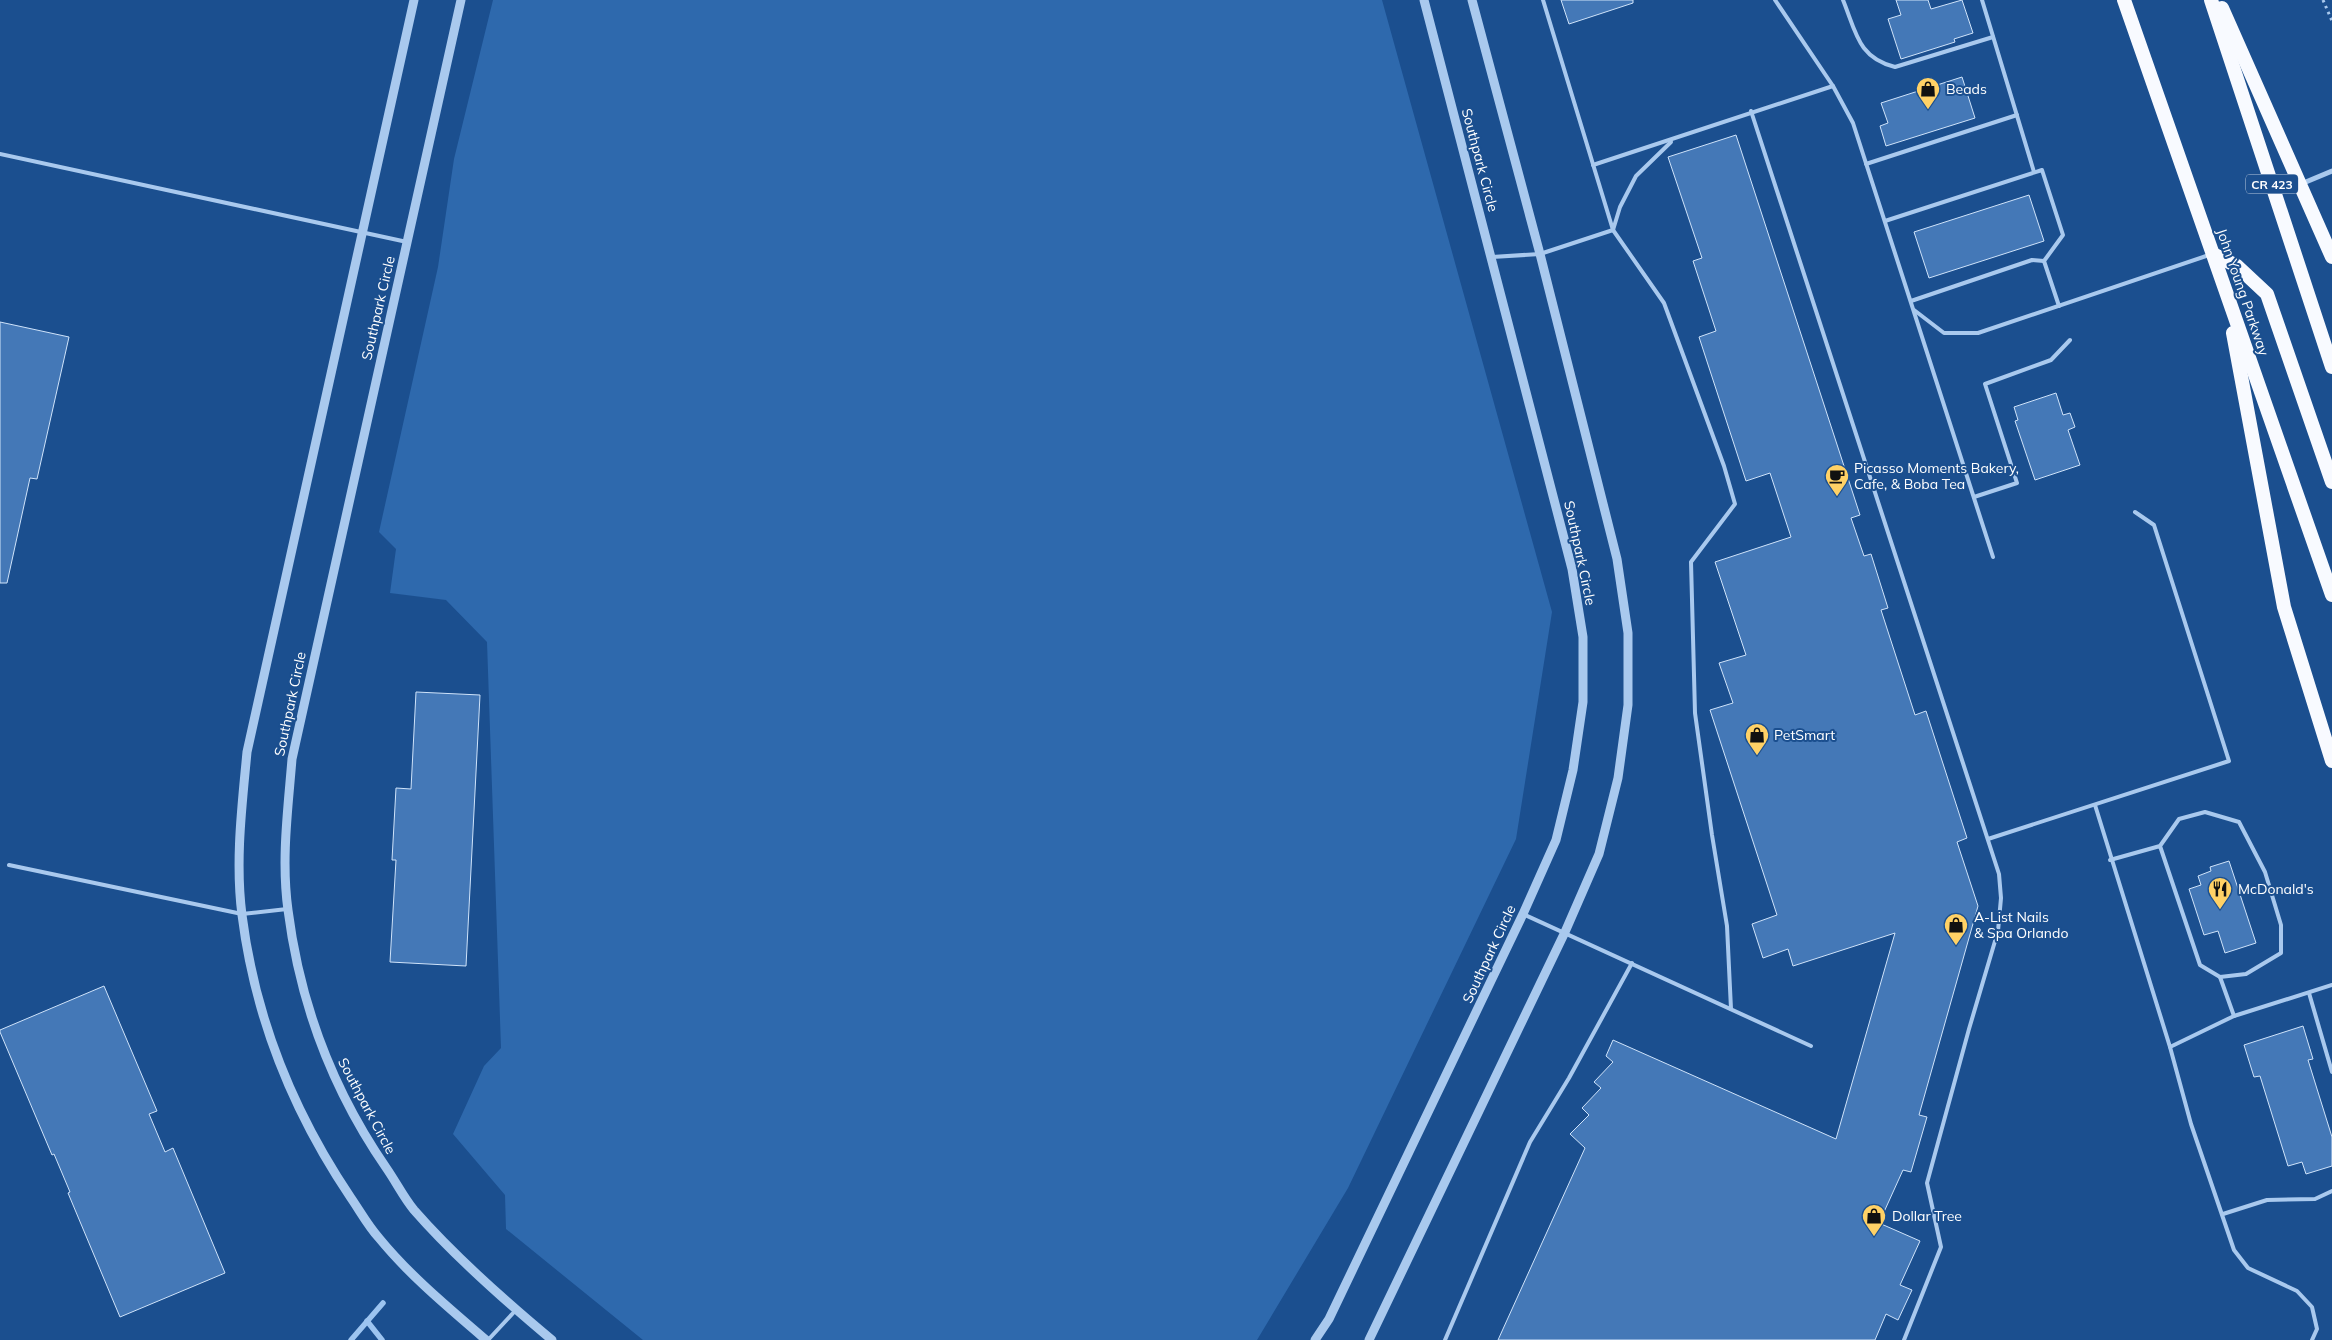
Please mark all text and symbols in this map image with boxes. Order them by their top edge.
shop icon: Beads [1915,76,1941,110]
place label: Beads [1946,80,1987,98]
street label: Southpark Circle [1458,106,1502,214]
road number: CR 423 [2246,174,2298,193]
street label: John Young Parkway [2213,226,2273,359]
street label: Southpark Circle [357,254,399,362]
place label: Picasso Moments Bakery, Cafe, & Boba Tea [1854,459,2019,493]
cafe icon: Picasso Moments Bakery, Cafe, & Boba Tea [1824,463,1850,497]
street label: Southpark Circle [1560,499,1600,607]
street label: Southpark Circle [270,650,310,758]
shop icon: PetSmart [1744,722,1770,756]
place label: PetSmart [1774,726,1835,744]
restaurant icon: McDonald's [2207,876,2233,910]
place label: McDonald's [2238,880,2314,898]
street label: Southpark Circle [1458,902,1520,1006]
place label: A-List Nails & Spa Orlando [1974,908,2068,942]
shop icon: A-List Nails & Spa Orlando [1943,912,1969,946]
street label: Southpark Circle [334,1055,400,1157]
shop icon: Dollar Tree [1861,1203,1887,1237]
place label: Dollar Tree [1892,1207,1962,1225]

